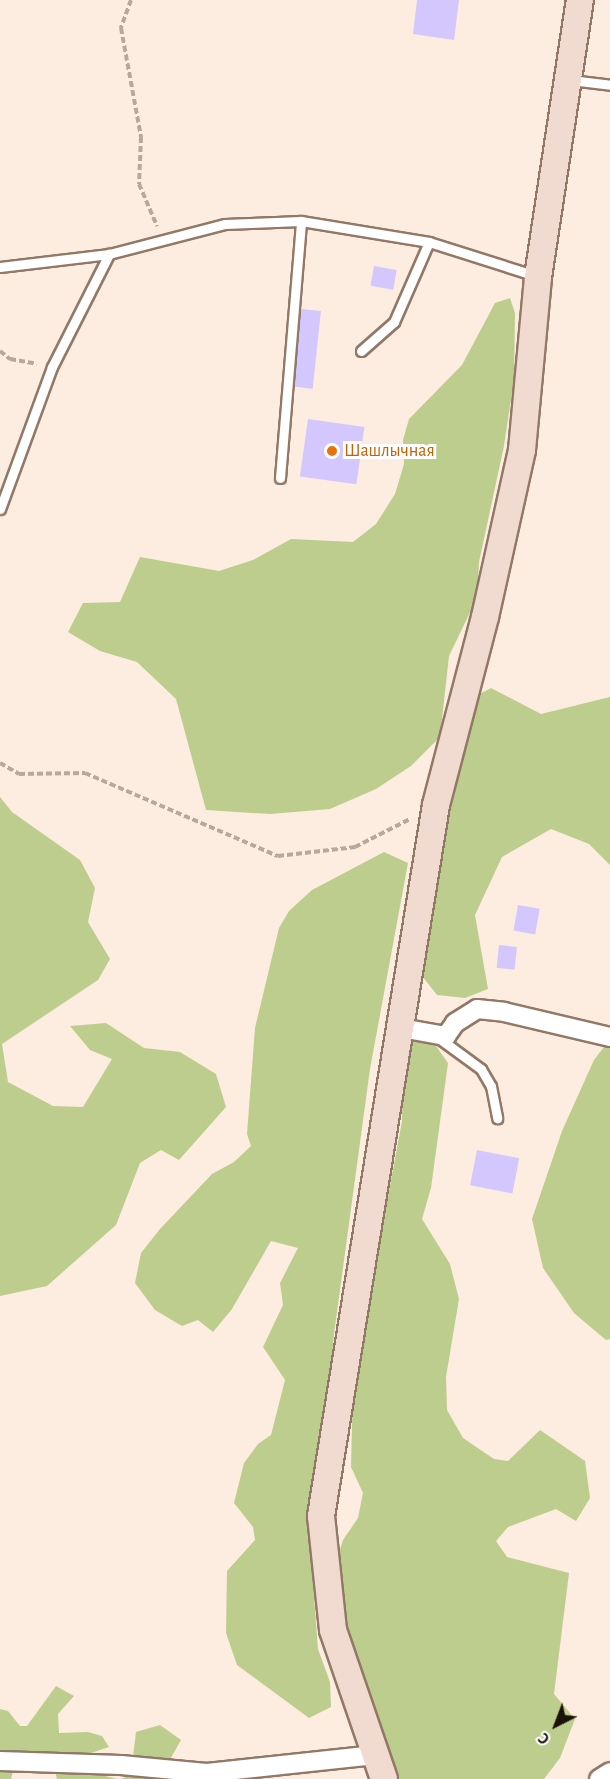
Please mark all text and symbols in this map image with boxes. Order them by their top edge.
place label: Шашлычная [344,440,435,462]
marker: Шашлычная [325,444,339,458]
north arrow [526,1695,586,1755]
text: С [535,1729,553,1747]

